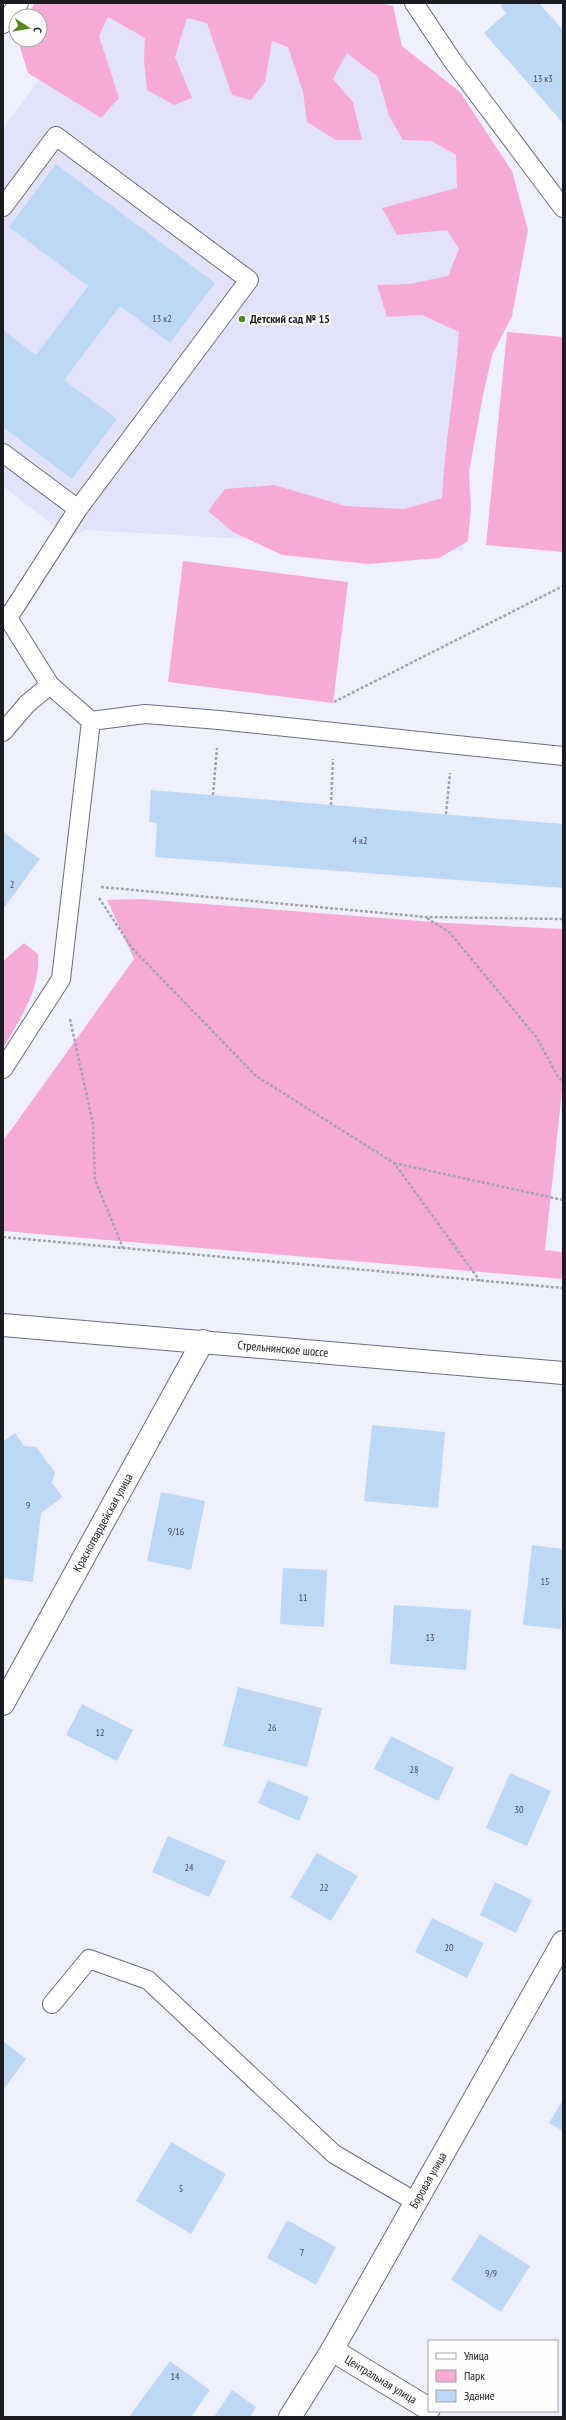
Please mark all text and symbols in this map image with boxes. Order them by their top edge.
north arrow [8,8,48,48]
text: С [30,26,45,34]
house number: 13 к3 [533,72,553,85]
place label: Детский сад № 15 [250,311,330,326]
house number: 13 к2 [152,312,172,325]
marker: Детский сад № 15 [237,314,247,324]
house number: 4 к2 [353,834,368,847]
house number: 2 [10,878,14,891]
street label: Стрельнинское шоссе [237,1337,329,1360]
street label: Красногвардейская улица [69,1470,136,1574]
house number: 9 [26,1499,30,1512]
house number: 9/16 [168,1525,185,1538]
house number: 15 [541,1575,550,1588]
house number: 11 [299,1591,308,1604]
house number: 13 [426,1631,435,1644]
house number: 26 [268,1721,277,1734]
house number: 12 [96,1726,105,1739]
house number: 28 [410,1763,419,1776]
house number: 30 [515,1803,524,1816]
house number: 24 [185,1861,194,1874]
house number: 22 [320,1881,329,1894]
house number: 20 [445,1941,454,1954]
street label: Боровая улица [406,2149,450,2211]
house number: 5 [179,2182,183,2195]
house number: 7 [300,2246,304,2259]
house number: 9/9 [485,2267,497,2280]
legend [428,2340,558,2412]
text: Улица [464,2348,489,2363]
street label: Центральная улица [342,2352,420,2407]
text: Парк [464,2368,485,2383]
house number: 14 [171,2370,180,2383]
text: Здание [464,2388,495,2403]

